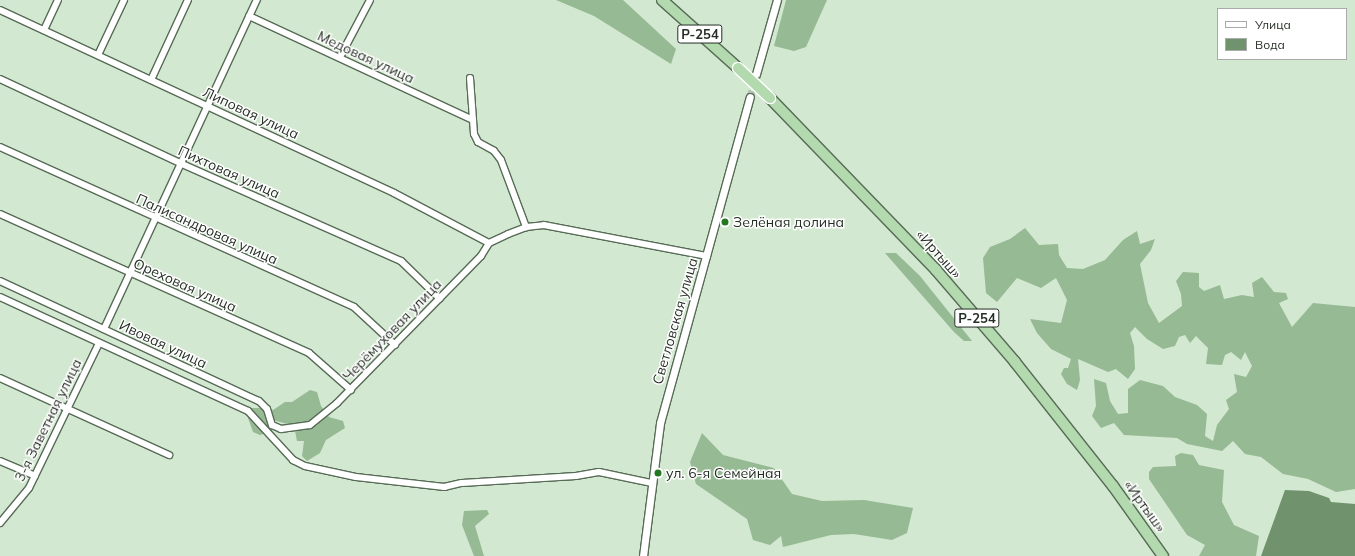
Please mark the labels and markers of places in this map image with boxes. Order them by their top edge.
place label: Зелёная долина [733,214,844,230]
marker: Зелёная долина [720,217,730,227]
place label: ул. 6-я Семейная [666,465,781,481]
marker: ул. 6-я Семейная [653,468,663,478]

